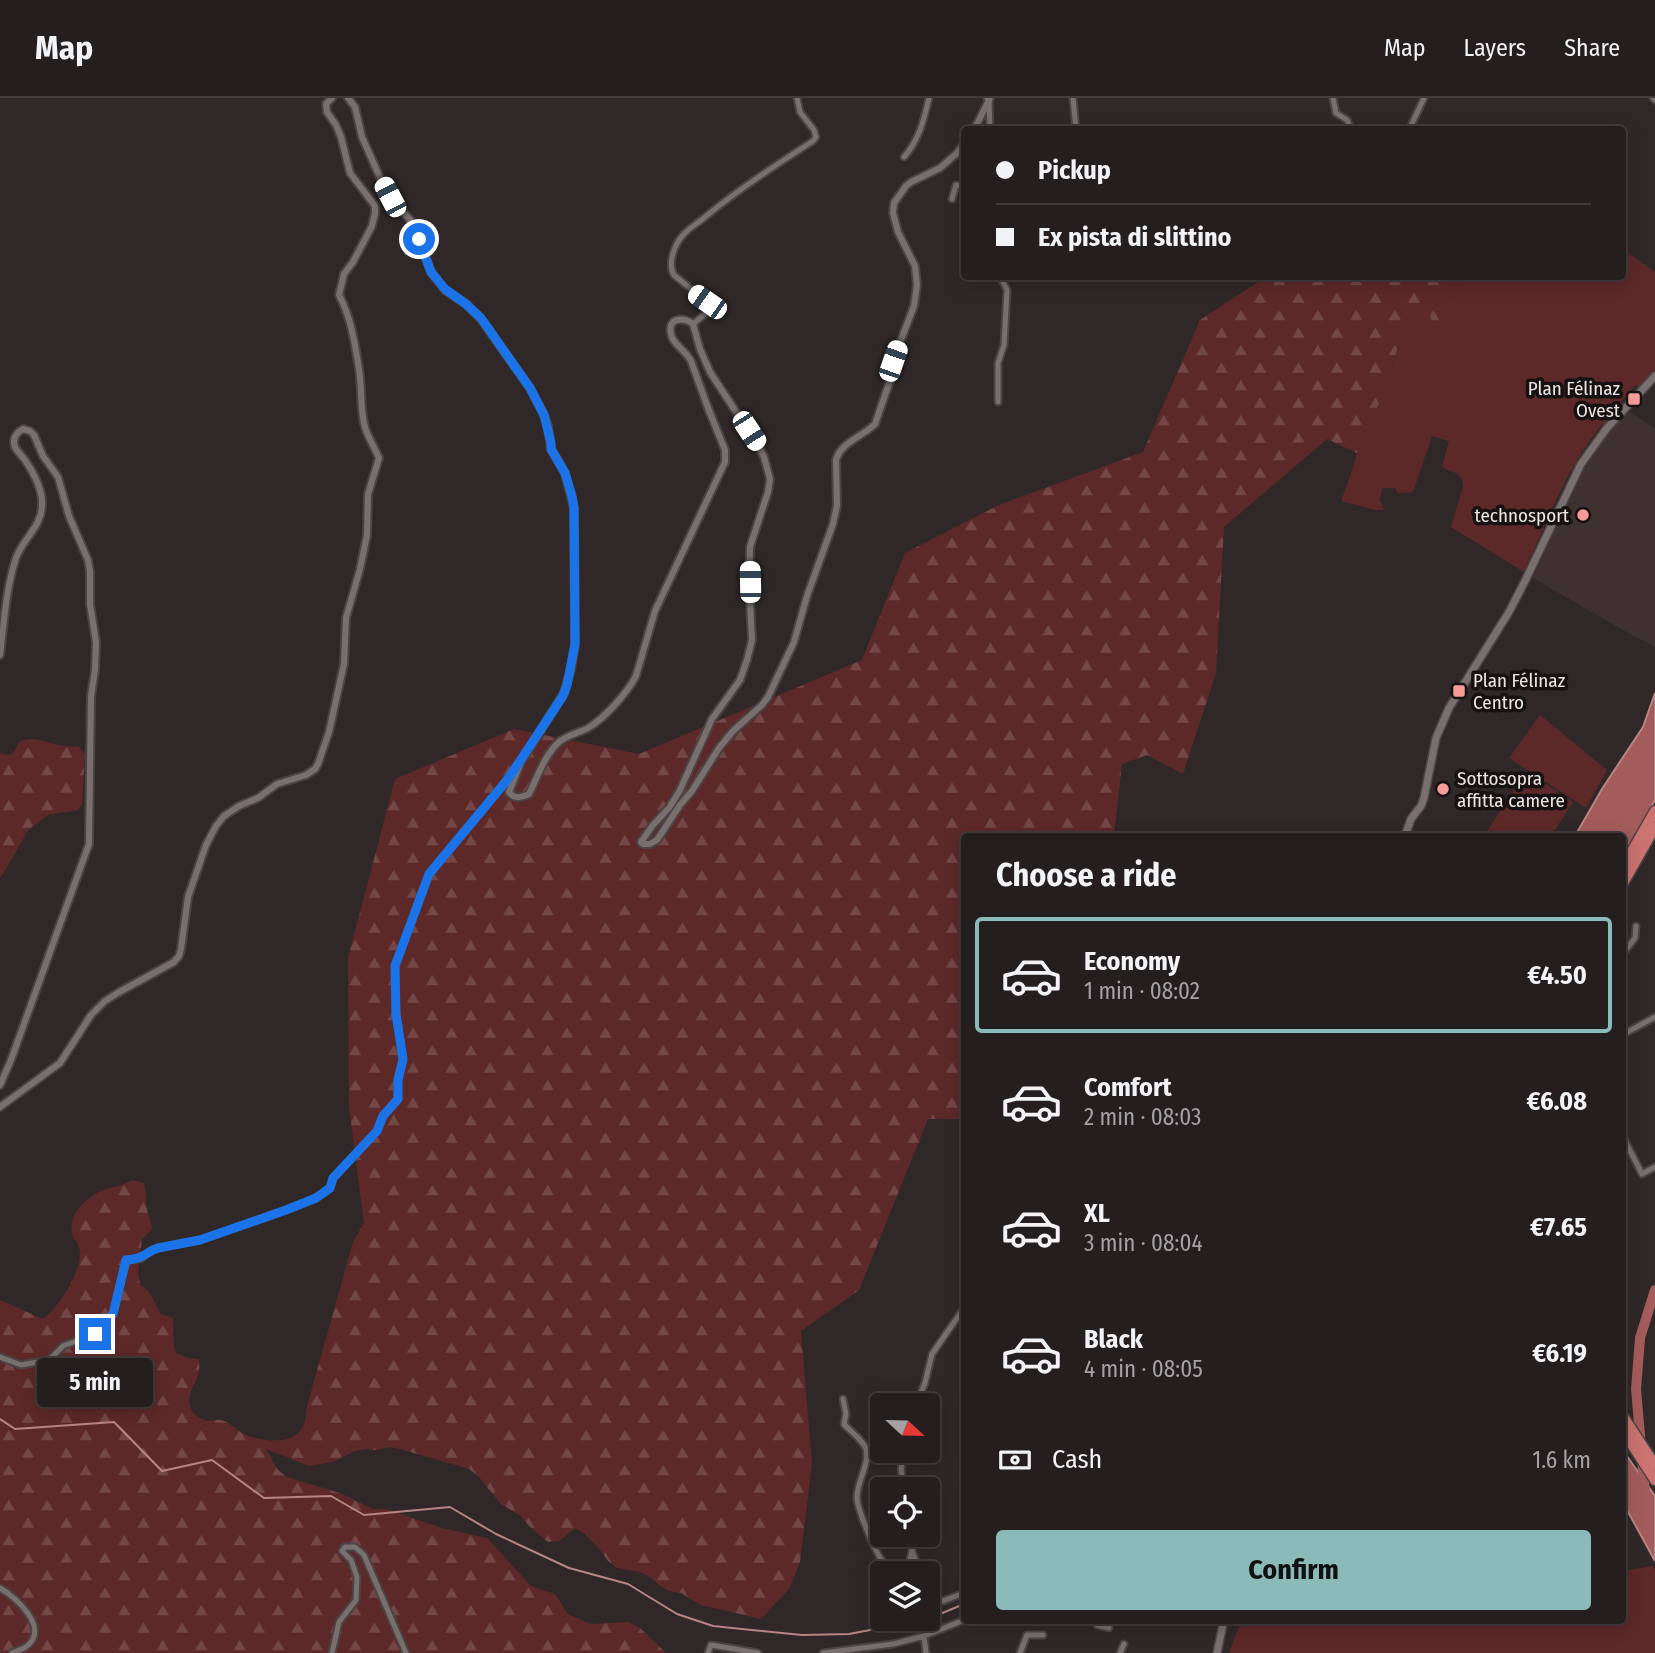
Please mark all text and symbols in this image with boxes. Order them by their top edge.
text: Map [35,28,93,68]
text: Map [1384,34,1426,62]
text: Layers [1464,34,1526,62]
text: Share [1564,34,1620,62]
text: Pickup [1038,155,1111,186]
car [371,174,410,220]
text: Ex pista di slittino [1038,222,1231,253]
route start [403,223,435,255]
car [684,281,731,323]
car [877,338,910,384]
place label: Plan Félinaz Ovest [1528,377,1621,422]
marker: Plan Félinaz Ovest [1626,391,1642,407]
car [729,408,770,454]
place label: technosport [1474,504,1570,527]
marker: technosport [1575,507,1591,523]
car [740,561,761,603]
place label: Plan Félinaz Centro [1473,669,1566,714]
marker: Plan Félinaz Centro [1451,683,1467,699]
place label: Sottosopra affitta camere [1457,767,1565,812]
marker: Sottosopra affitta camere [1435,781,1451,797]
text: Choose a ride [996,856,1177,894]
icon: car [1000,944,1063,1007]
text: Economy [1084,946,1180,977]
text: €4.50 [1527,960,1587,991]
text: 1 min · 08:02 [1084,977,1200,1005]
icon: car [1000,1070,1063,1133]
text: Comfort [1084,1072,1172,1103]
text: €6.08 [1526,1086,1587,1117]
text: 2 min · 08:03 [1084,1103,1201,1131]
icon: car [1000,1196,1063,1259]
text: XL [1084,1198,1110,1229]
text: €7.65 [1530,1212,1587,1243]
text: 3 min · 08:04 [1084,1229,1203,1257]
route end [79,1318,111,1350]
icon: car [1000,1322,1063,1385]
text: Black [1084,1324,1143,1355]
text: €6.19 [1532,1338,1587,1369]
text: 4 min · 08:05 [1084,1355,1203,1383]
callout: 5 min [37,1358,153,1408]
text: 5 min [69,1368,121,1396]
north arrow [870,1393,940,1463]
map controls [870,1393,940,1631]
icon: cash [996,1441,1034,1479]
text: Cash [1052,1444,1102,1475]
text: 1.6 km [1532,1446,1591,1474]
button: locate [870,1477,940,1547]
button: Confirm [996,1530,1591,1610]
button: layers [870,1561,940,1631]

